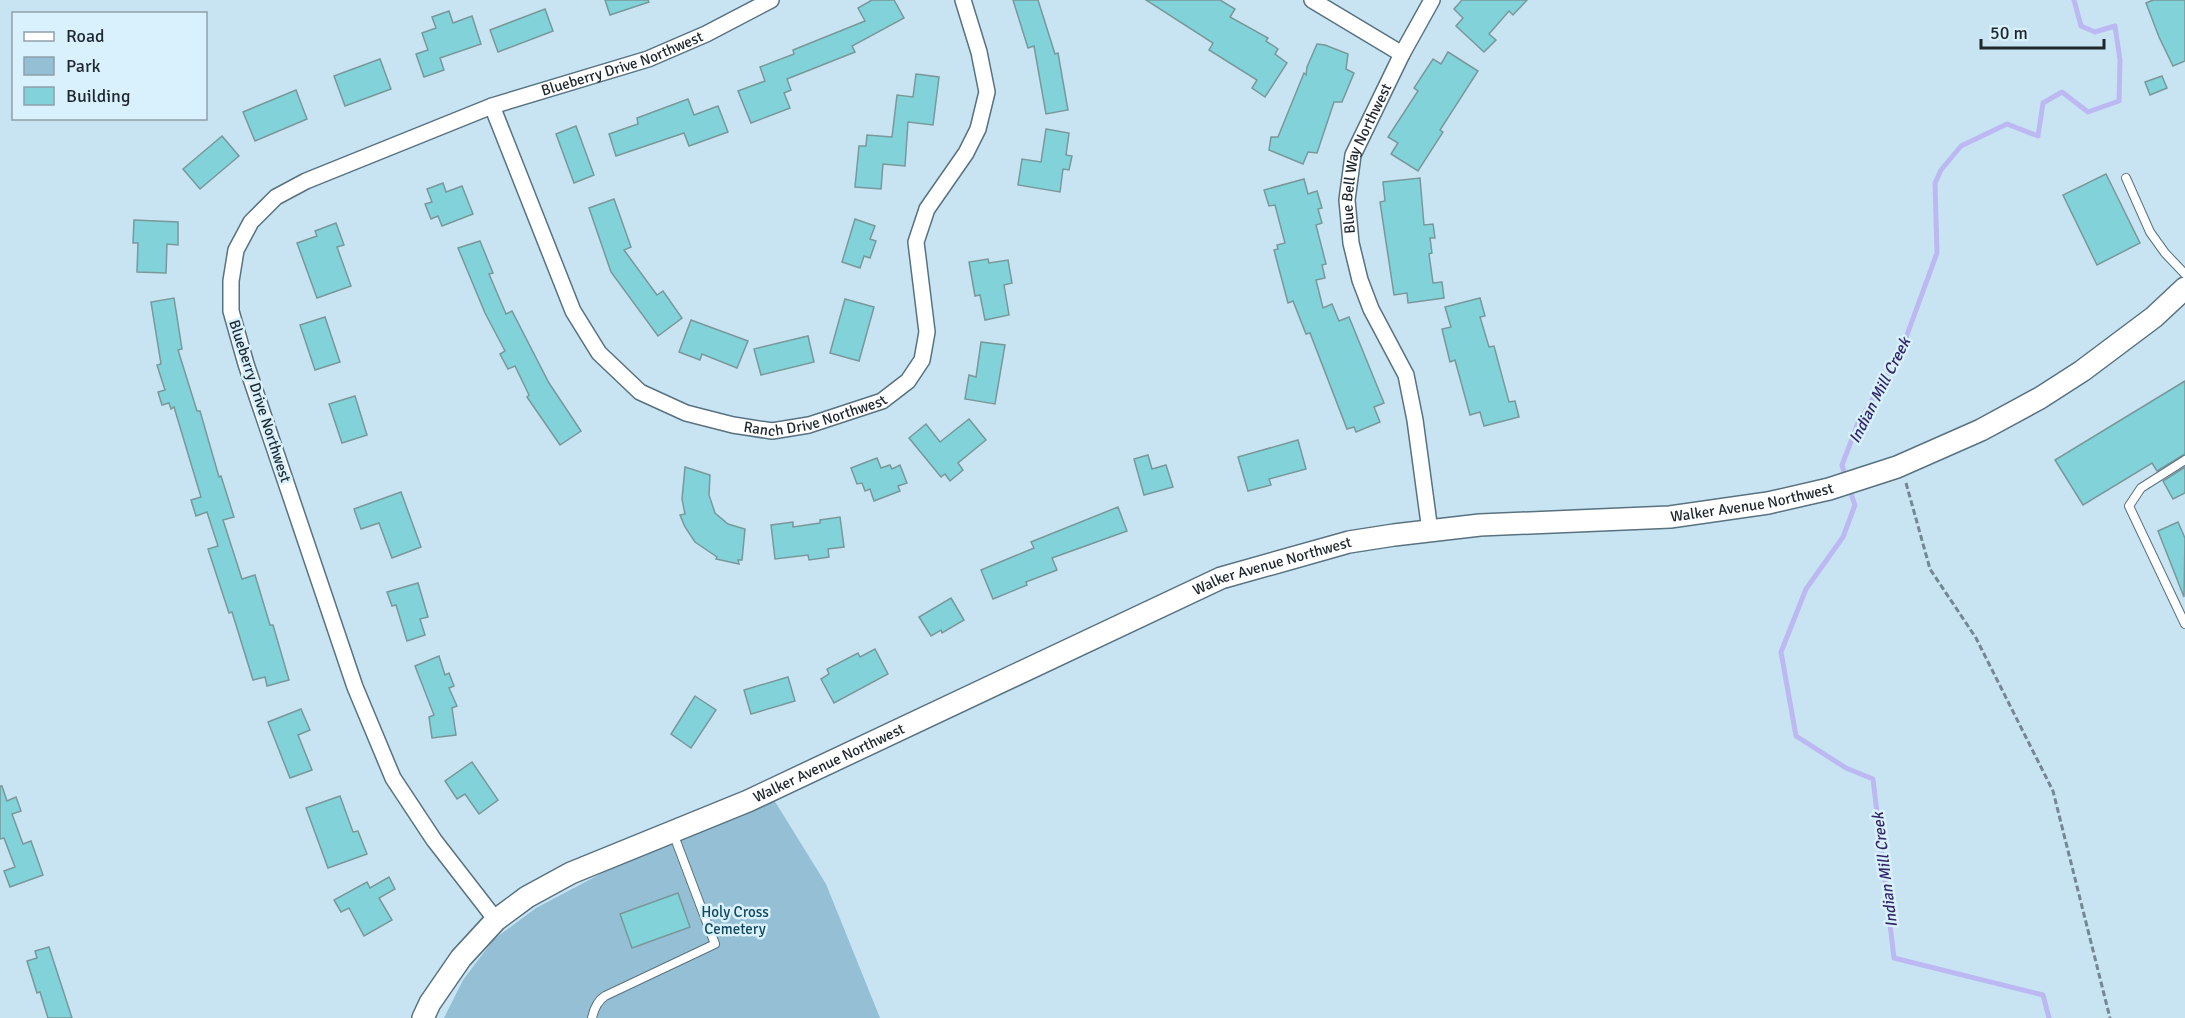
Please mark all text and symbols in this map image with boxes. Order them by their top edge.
legend [12,12,207,120]
scale bar [1981,12,2104,50]
text: 50 m [1990,22,2028,44]
text: Road [66,25,105,47]
street label: Blueberry Drive Northwest [539,27,706,100]
text: Park [66,55,101,77]
street label: Blue Bell Way Northwest [1338,80,1395,235]
text: Building [66,85,130,107]
street label: Blueberry Drive Northwest [225,317,295,485]
water label: Indian Mill Creek [1845,333,1916,447]
street label: Ranch Drive Northwest [742,391,891,440]
street label: Walker Avenue Northwest [1669,479,1836,526]
street label: Walker Avenue Northwest [1190,533,1353,599]
street label: Walker Avenue Northwest [750,720,907,806]
water label: Indian Mill Creek [1868,809,1902,929]
park label: Holy Cross Cemetery [701,903,769,938]

